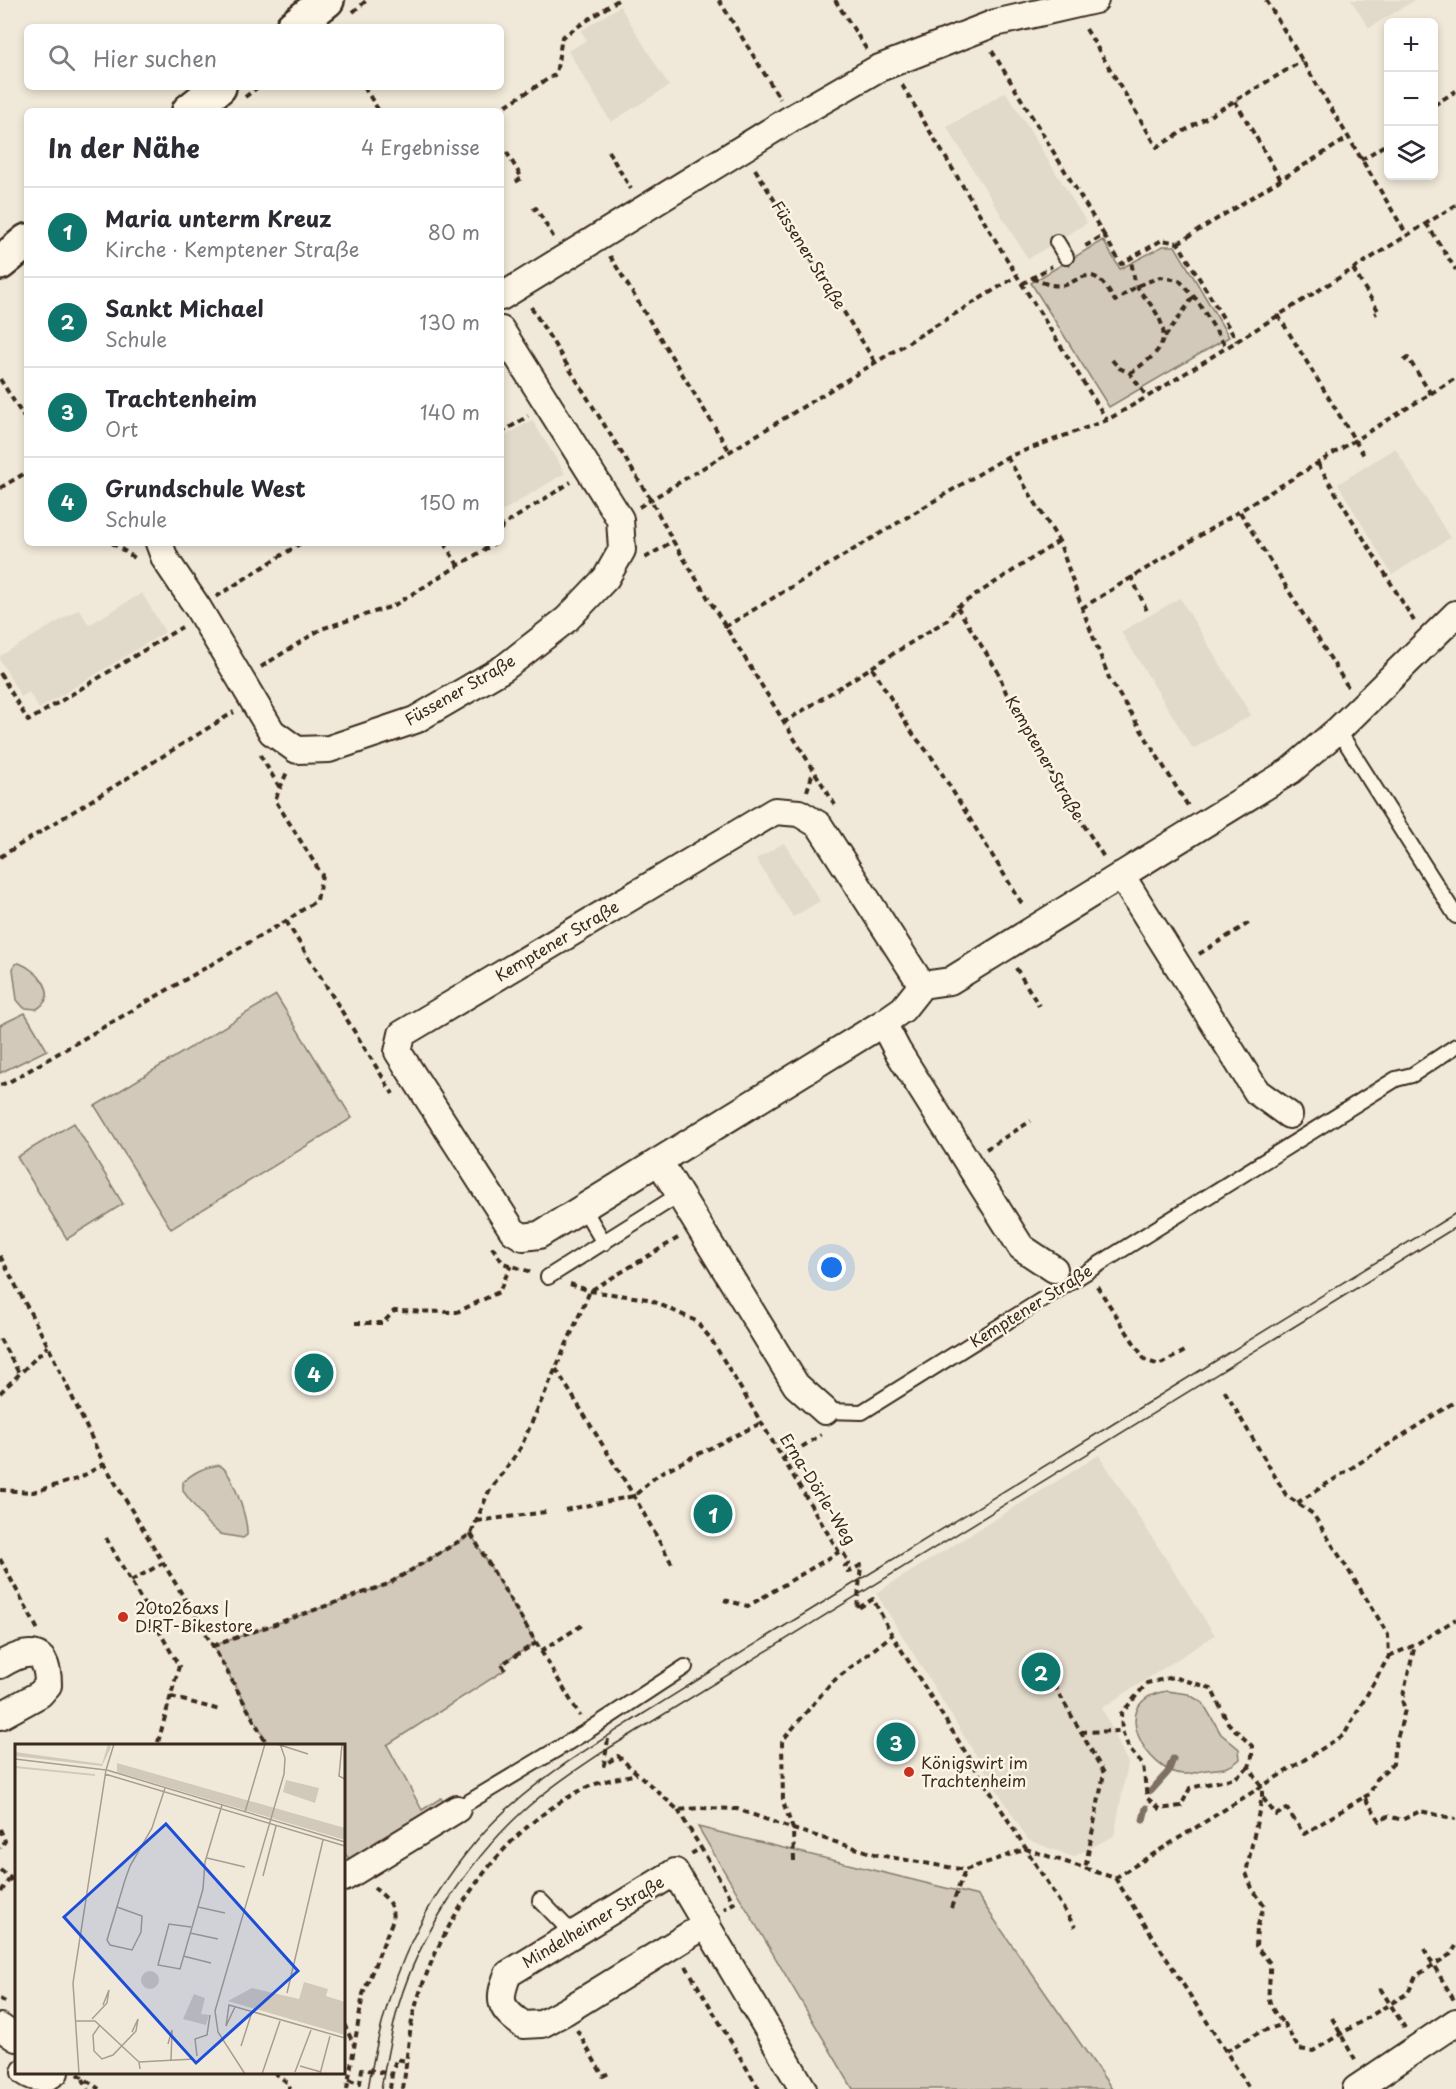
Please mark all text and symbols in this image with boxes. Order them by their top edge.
map controls [1384,18,1438,180]
button: + [1384,18,1438,72]
search box [24,24,504,90]
icon: search [45,41,78,74]
text: Hier suchen [93,41,217,74]
button: − [1384,72,1438,126]
button: layers [1384,126,1438,180]
text: In der Nähe [48,128,200,167]
text: 4 Ergebnisse [361,132,480,162]
street label: Füssener Straße [767,195,853,313]
text: Maria unterm Kreuz [105,201,332,234]
text: 1 [63,217,72,247]
text: 80 m [428,217,480,247]
text: Kirche · Kemptener Straße [105,234,359,264]
text: Sankt Michael [105,291,264,324]
text: 2 [60,307,75,337]
text: 130 m [420,307,480,337]
text: Schule [105,324,167,354]
text: Trachtenheim [105,381,257,414]
text: 3 [61,397,74,427]
text: 140 m [420,397,480,427]
text: Ort [105,414,138,444]
text: Grundschule West [105,471,306,504]
text: 4 [61,487,74,517]
text: 150 m [420,487,480,517]
text: Schule [105,504,167,534]
street label: Füssener Straße [400,648,519,731]
street label: Kemptener Straße [1000,691,1091,824]
street label: Kemptener Straße [490,894,623,987]
your location [817,1253,846,1282]
street label: Kemptener Straße [965,1258,1096,1352]
pin: 4 [294,1350,334,1396]
street label: Erna-Dörle-Weg [775,1428,863,1549]
pin: 1 [694,1492,732,1537]
place label: 20to26axs | D!RT-Bikestore [135,1595,253,1637]
marker: 20to26axs | D!RT-Bikestore [116,1610,130,1624]
pin: 2 [1022,1650,1060,1694]
pin: 3 [876,1720,916,1764]
inset map [15,1744,345,2074]
place label: Königswirt im Trachtenheim [921,1750,1028,1792]
marker: Königswirt im Trachtenheim [902,1765,916,1779]
street label: Mindelheimer Straße [517,1869,668,1973]

